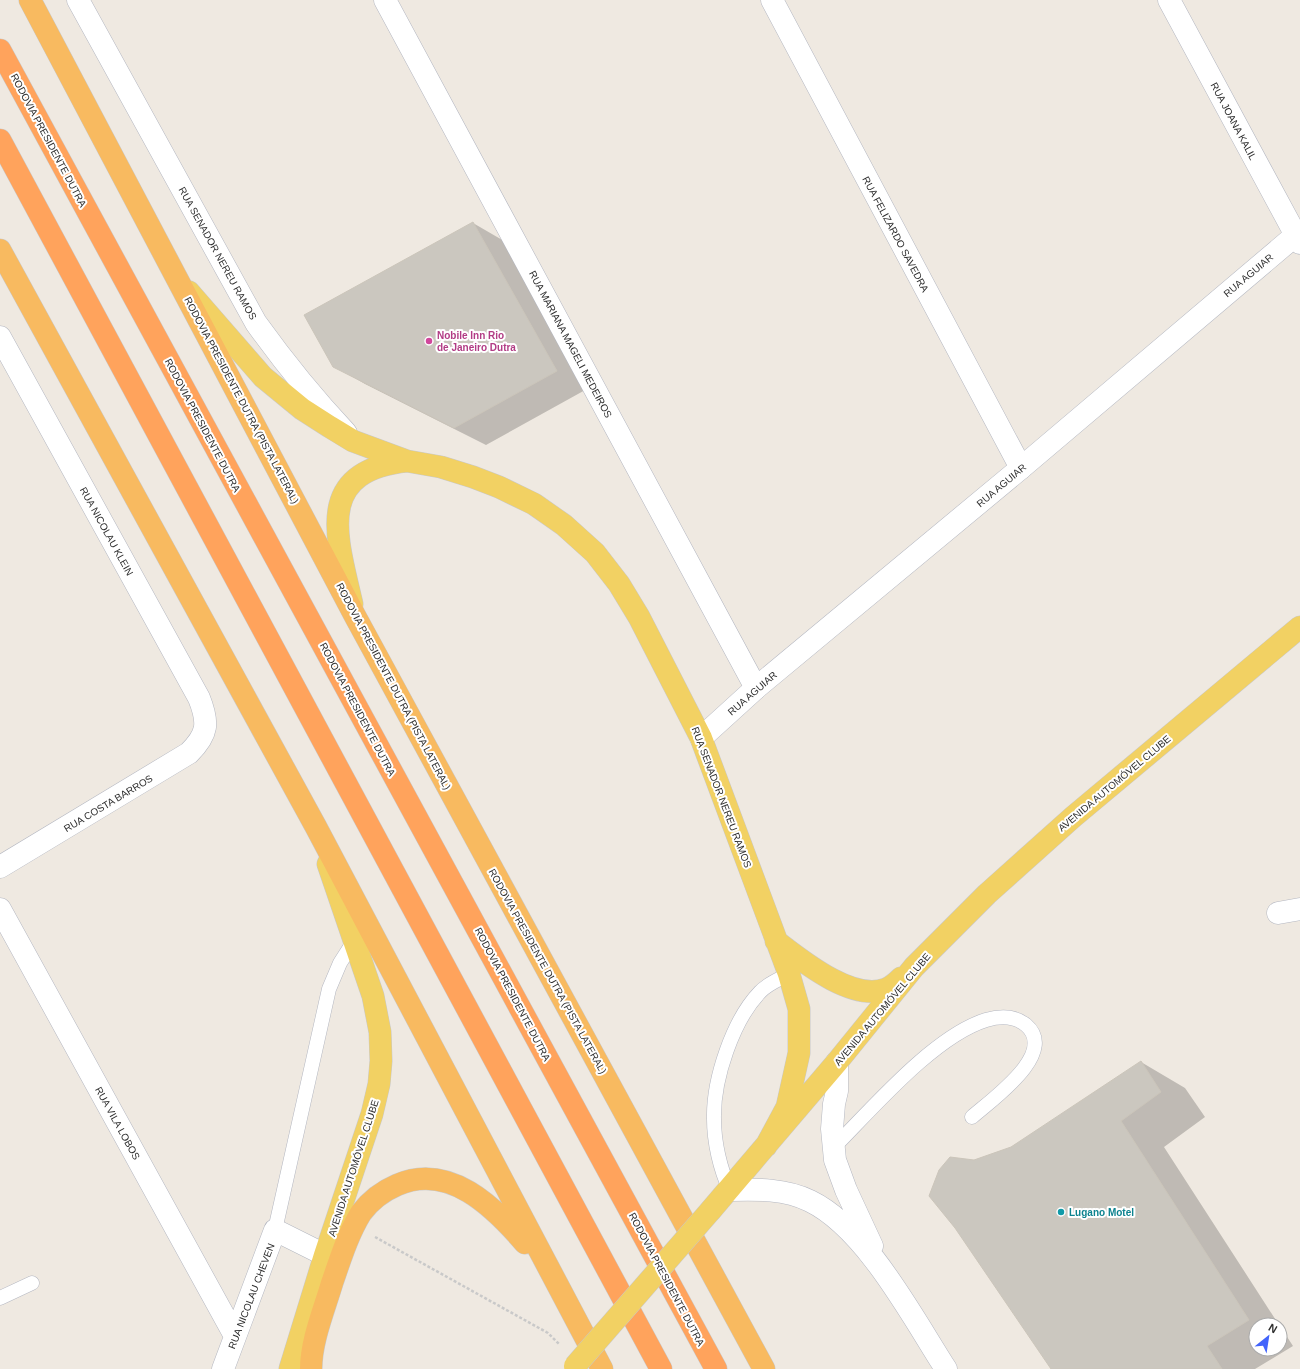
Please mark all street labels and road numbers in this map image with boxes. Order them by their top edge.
street label: RODOVIA PRESIDENTE DUTRA [9,72,89,209]
street label: RUA JOANA KALIL [1208,81,1259,162]
street label: RUA FELIZARDO SAVEDRA [860,175,931,294]
street label: RUA SENADOR NEREU RAMOS [176,185,259,322]
street label: RUA AGUIAR [1221,252,1275,299]
street label: RUA MARIANA MAGELI MEDEIROS [527,269,614,420]
street label: RODOVIA PRESIDENTE DUTRA (PISTA LATERAL) [182,294,302,506]
street label: RODOVIA PRESIDENTE DUTRA [162,356,244,494]
street label: RUA AGUIAR [974,462,1028,509]
street label: RUA NICOLAU KLEIN [78,485,135,577]
street label: RODOVIA PRESIDENTE DUTRA (PISTA LATERAL) [334,580,454,792]
street label: RODOVIA PRESIDENTE DUTRA [317,640,399,778]
street label: RUA AGUIAR [726,669,779,718]
street label: RUA SENADOR NEREU RAMOS [690,725,754,869]
street label: AVENIDA AUTOMÓVEL CLUBE [1055,732,1173,834]
street label: RUA COSTA BARROS [62,772,155,834]
street label: RODOVIA PRESIDENTE DUTRA (PISTA LATERAL) [486,866,610,1076]
street label: RODOVIA PRESIDENTE DUTRA [472,925,554,1063]
street label: AVENIDA AUTOMÓVEL CLUBE [831,950,933,1068]
street label: RUA VILA LOBOS [93,1085,142,1162]
street label: AVENIDA AUTOMÓVEL CLUBE [325,1098,381,1238]
street label: RODOVIA PRESIDENTE DUTRA [627,1211,707,1348]
street label: RUA NICOLAU CHEVEN [226,1242,277,1351]

